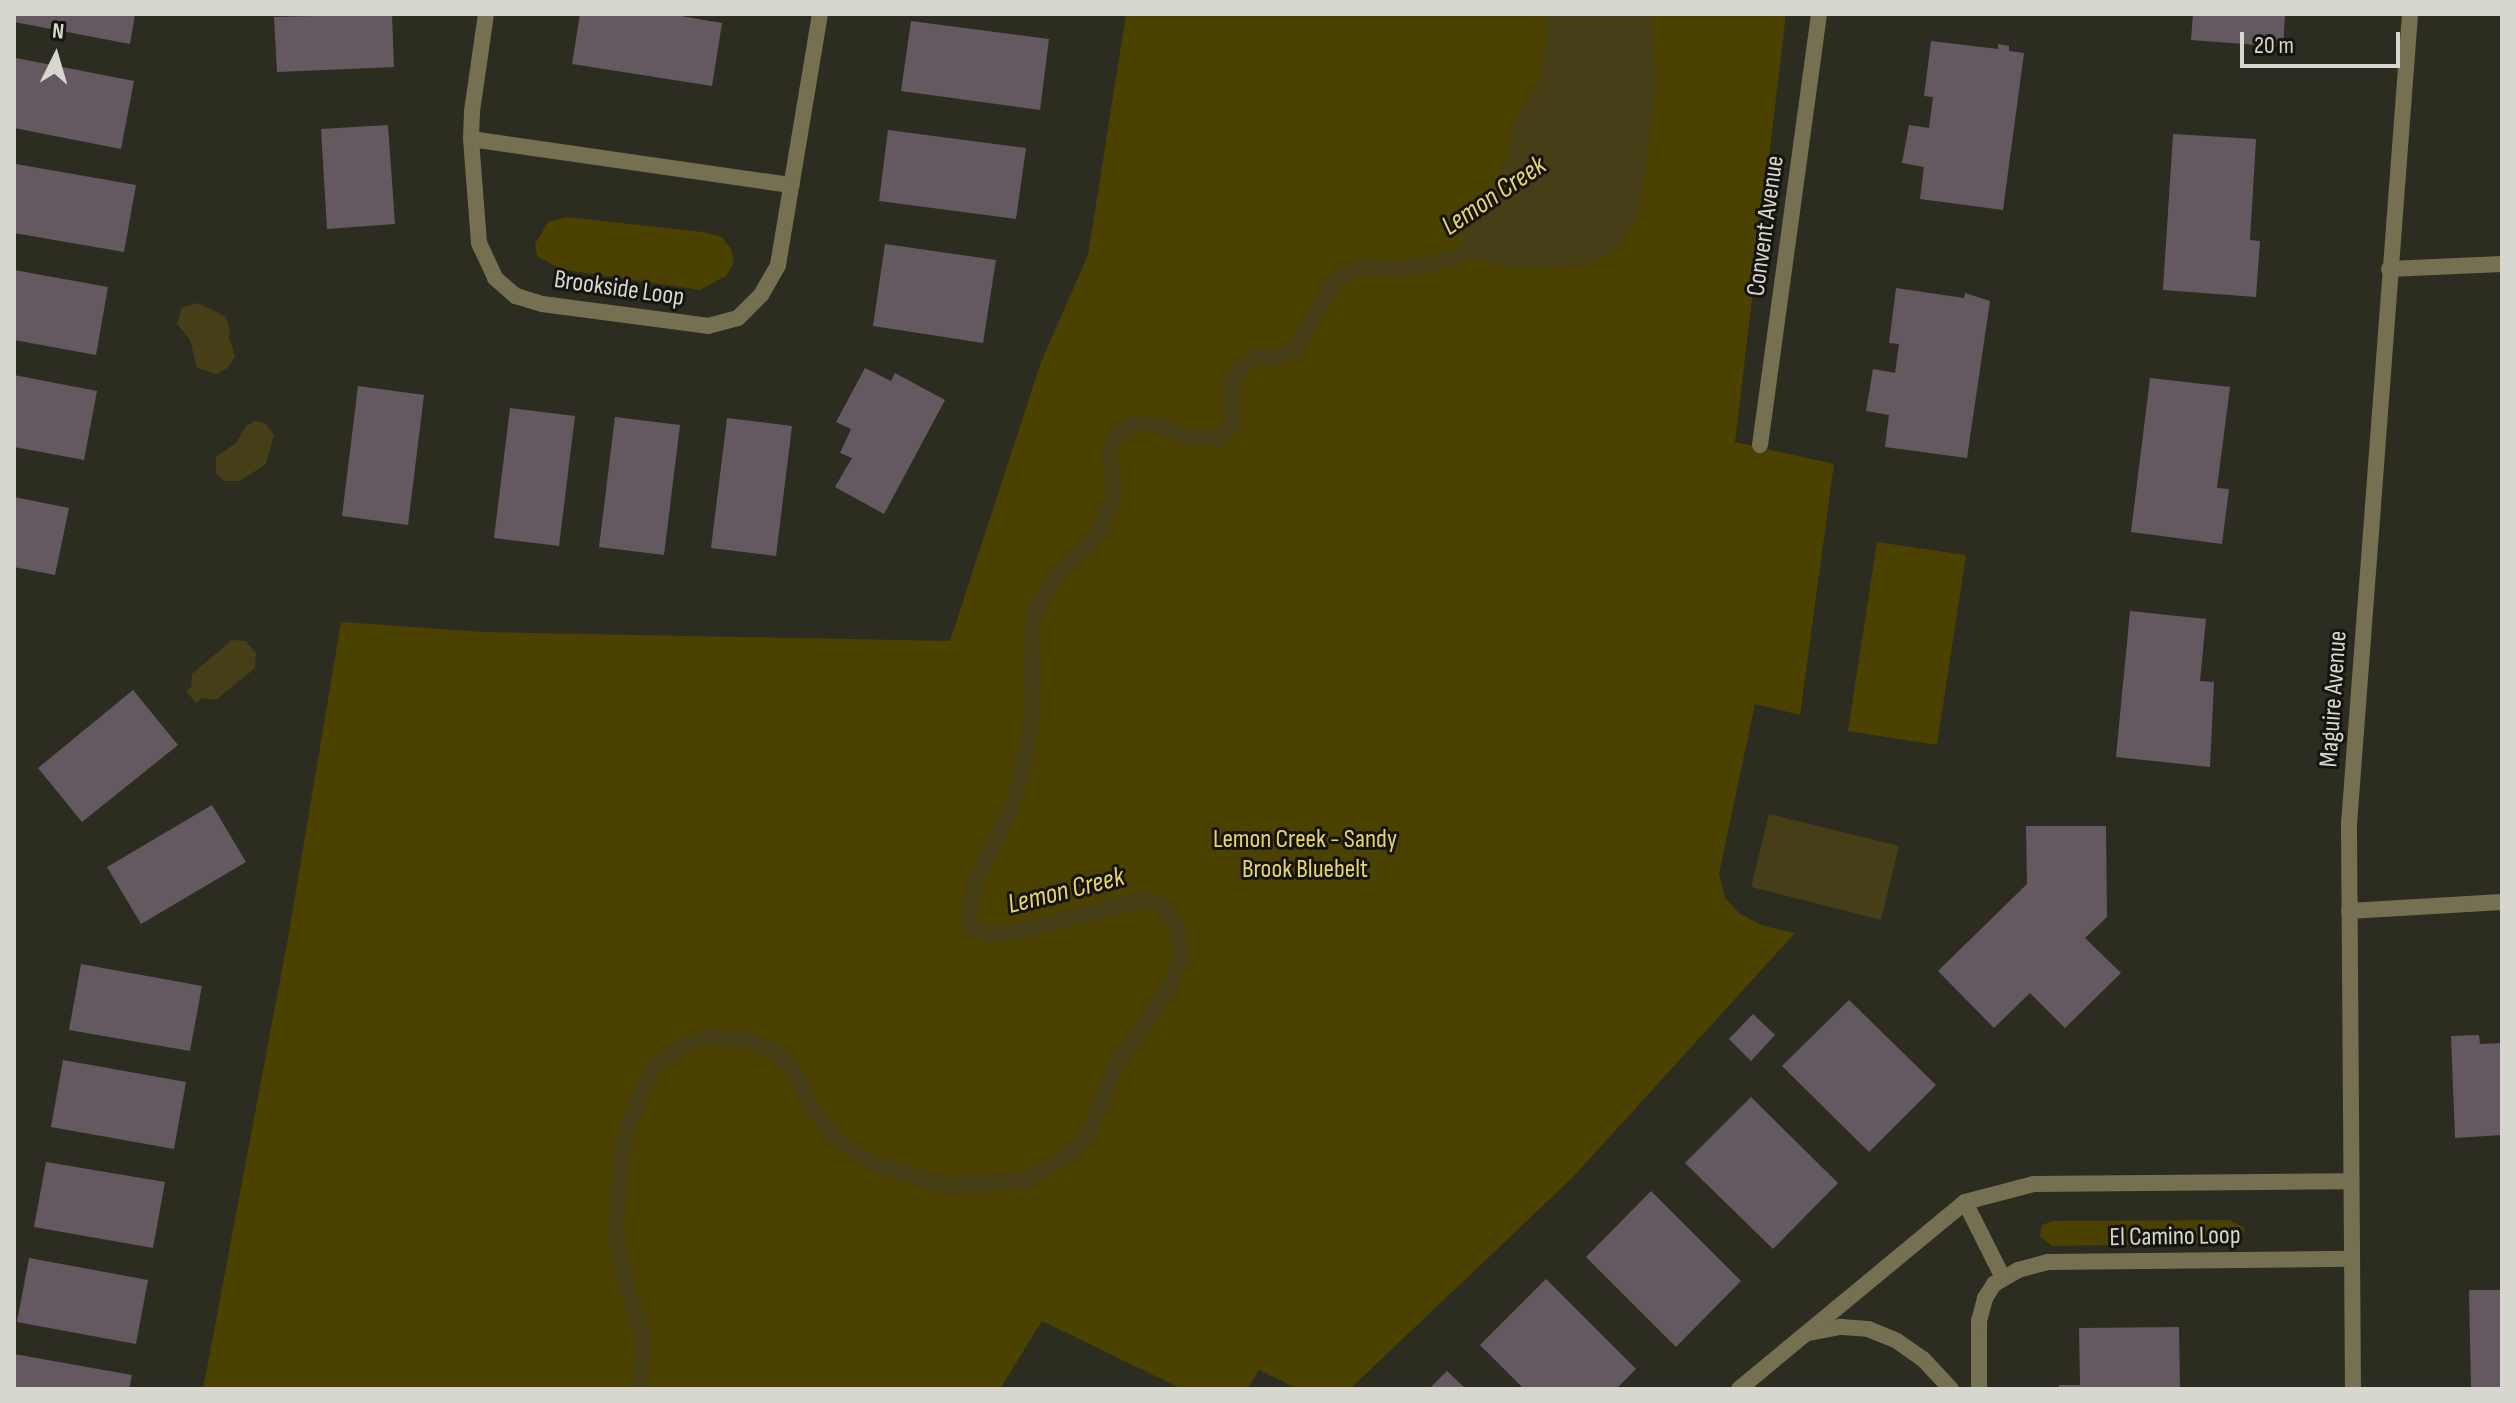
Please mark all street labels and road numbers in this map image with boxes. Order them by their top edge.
street label: Convent Avenue [1741,154,1791,298]
street label: Brookside Loop [552,264,686,314]
street label: Maguire Avenue [2314,630,2354,768]
street label: El Camino Loop [2109,1220,2241,1254]

